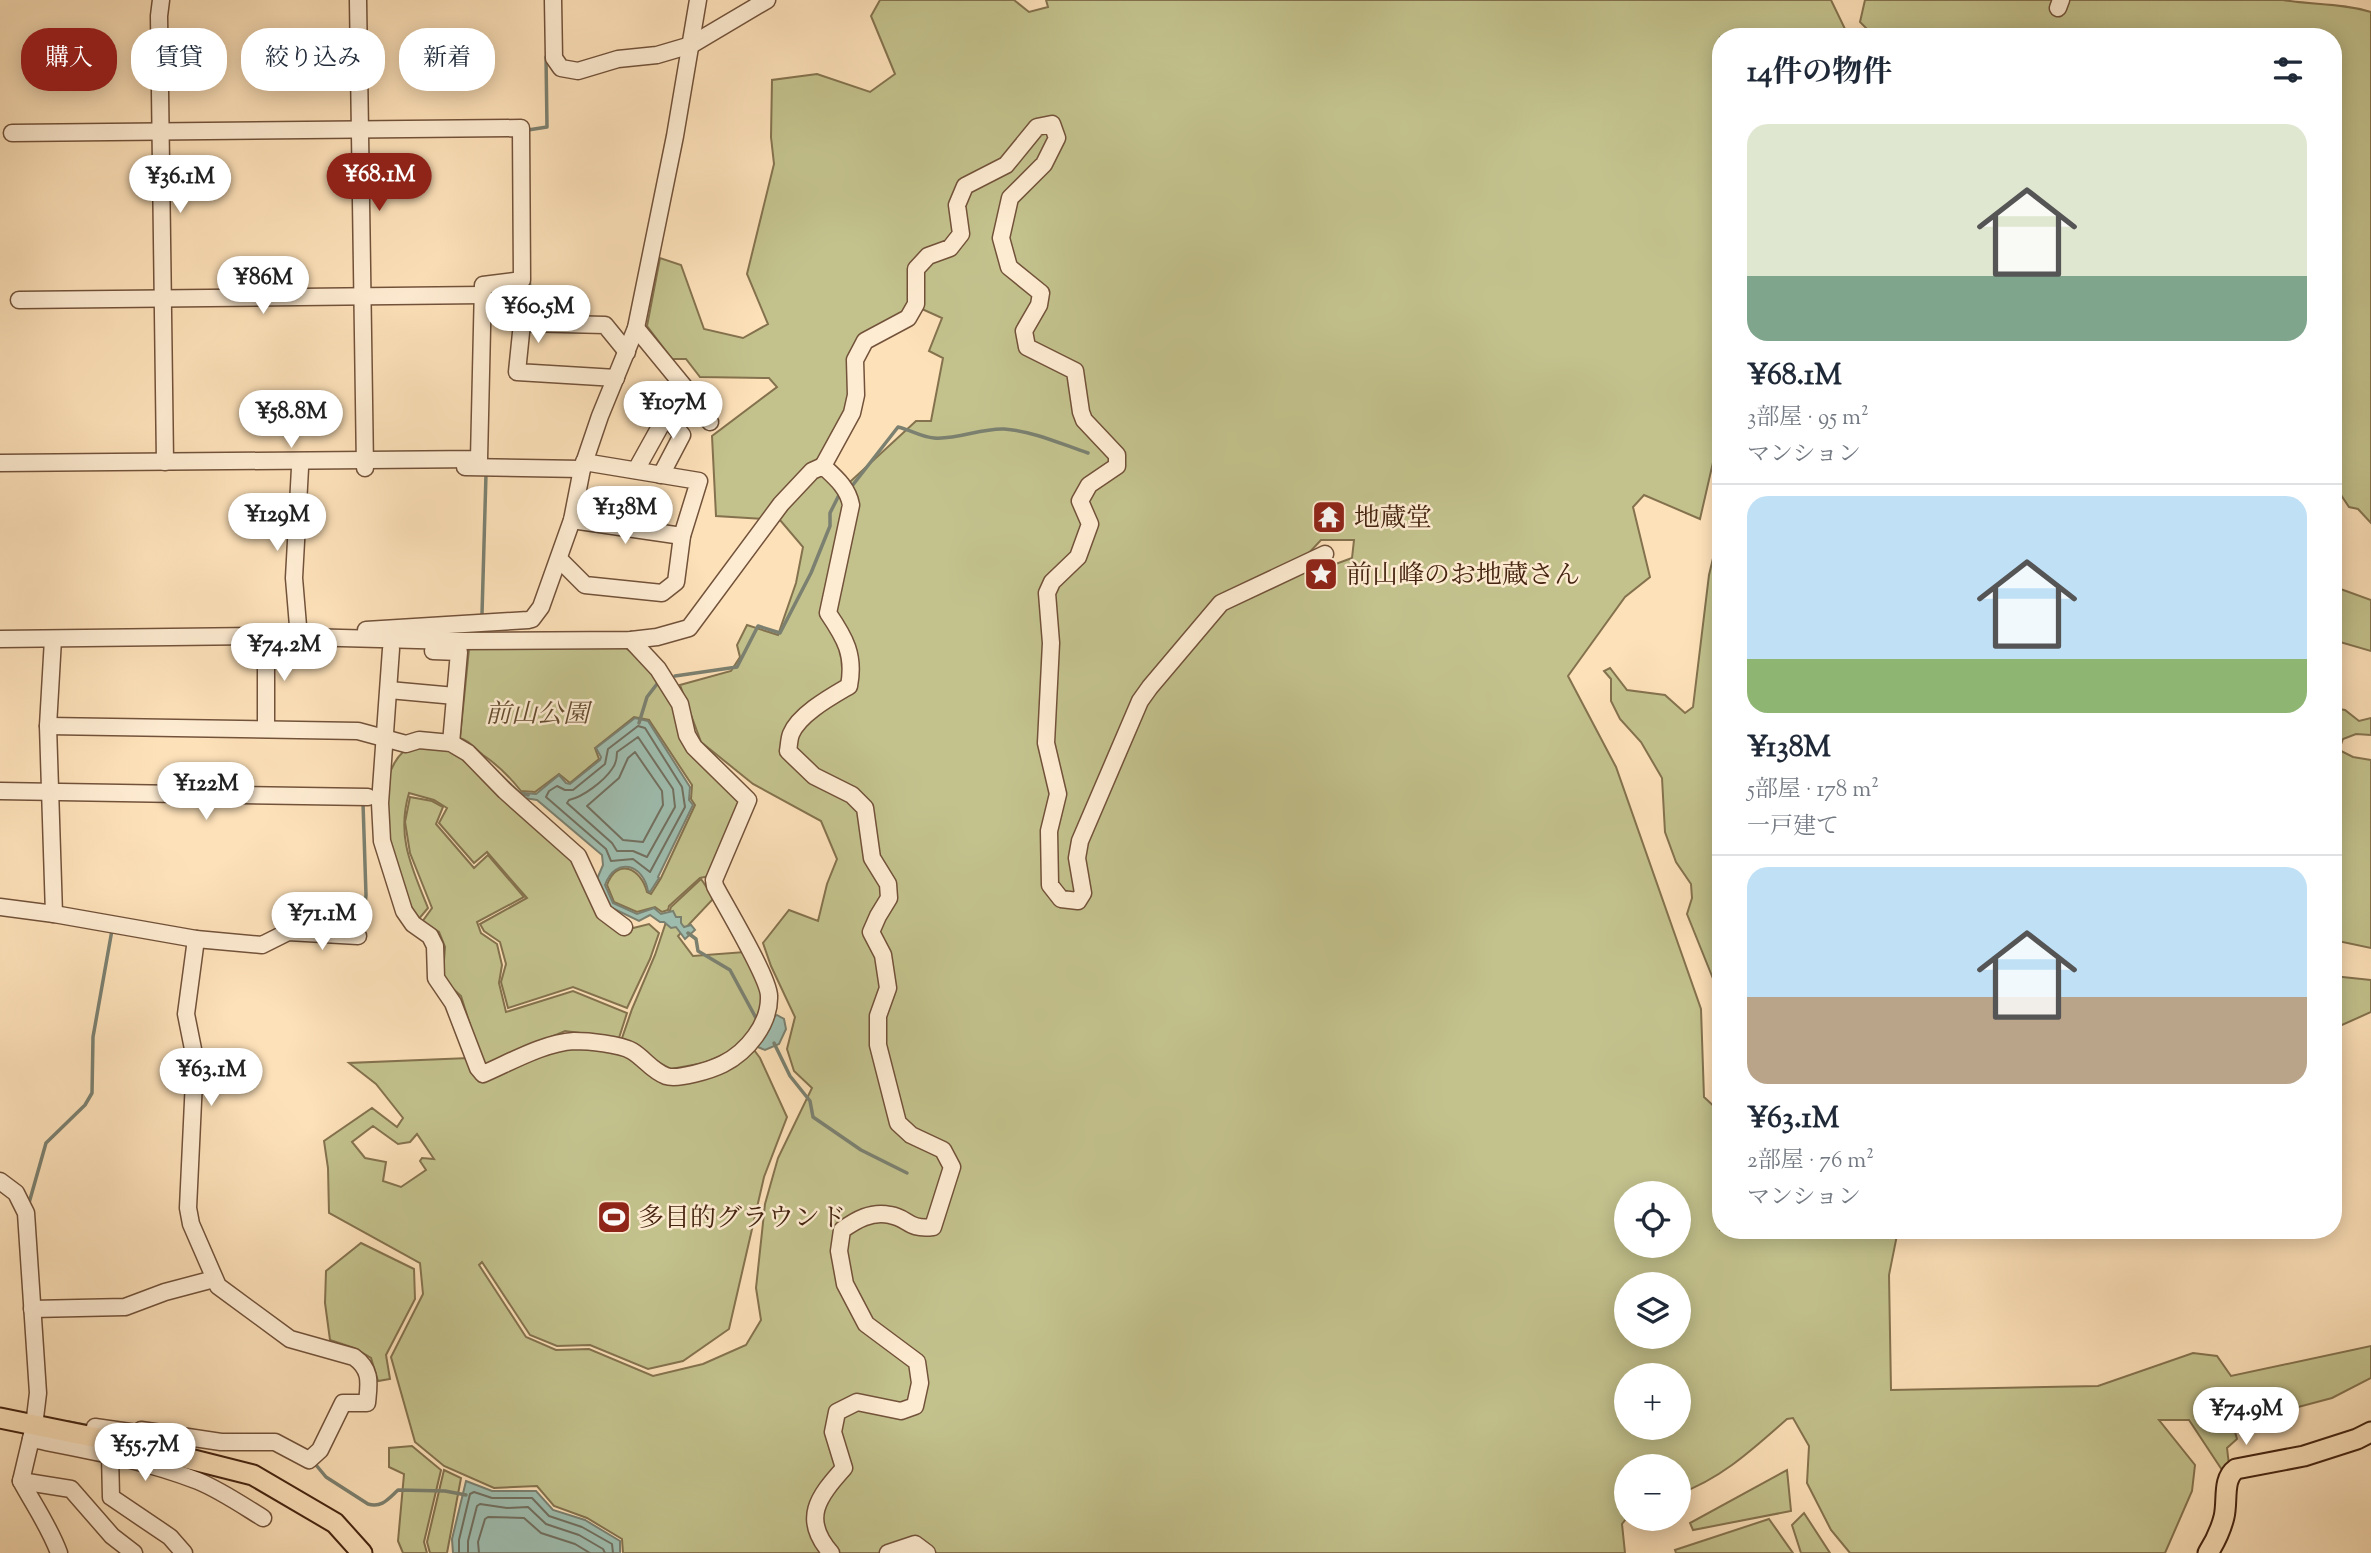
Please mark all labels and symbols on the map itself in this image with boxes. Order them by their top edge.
pin: ¥68.1M [322,154,436,213]
pin: ¥36.1M [123,156,237,215]
pin: ¥86M [222,256,304,316]
pin: ¥60.5M [481,286,595,345]
pin: ¥107M [624,382,722,441]
pin: ¥58.8M [234,391,348,450]
pin: ¥138M [576,486,674,546]
pin: ¥129M [228,494,326,553]
temple icon: 地蔵堂 [1310,498,1348,536]
place label: 地蔵堂 [1354,501,1432,538]
place icon: 前山峰のお地蔵さん [1302,555,1340,593]
place label: 前山峰のお地蔵さん [1346,558,1580,595]
pin: ¥74.2M [227,624,341,683]
park label: 前山公園 [485,697,593,734]
pin: ¥122M [157,762,255,822]
pin: ¥71.1M [265,892,379,952]
pin: ¥63.1M [154,1048,268,1108]
sports icon: 多目的グラウンド [595,1198,633,1236]
place label: 多目的グラウンド [638,1201,846,1238]
pin: ¥74.9M [2189,1388,2303,1447]
pin: ¥55.7M [88,1424,202,1483]

